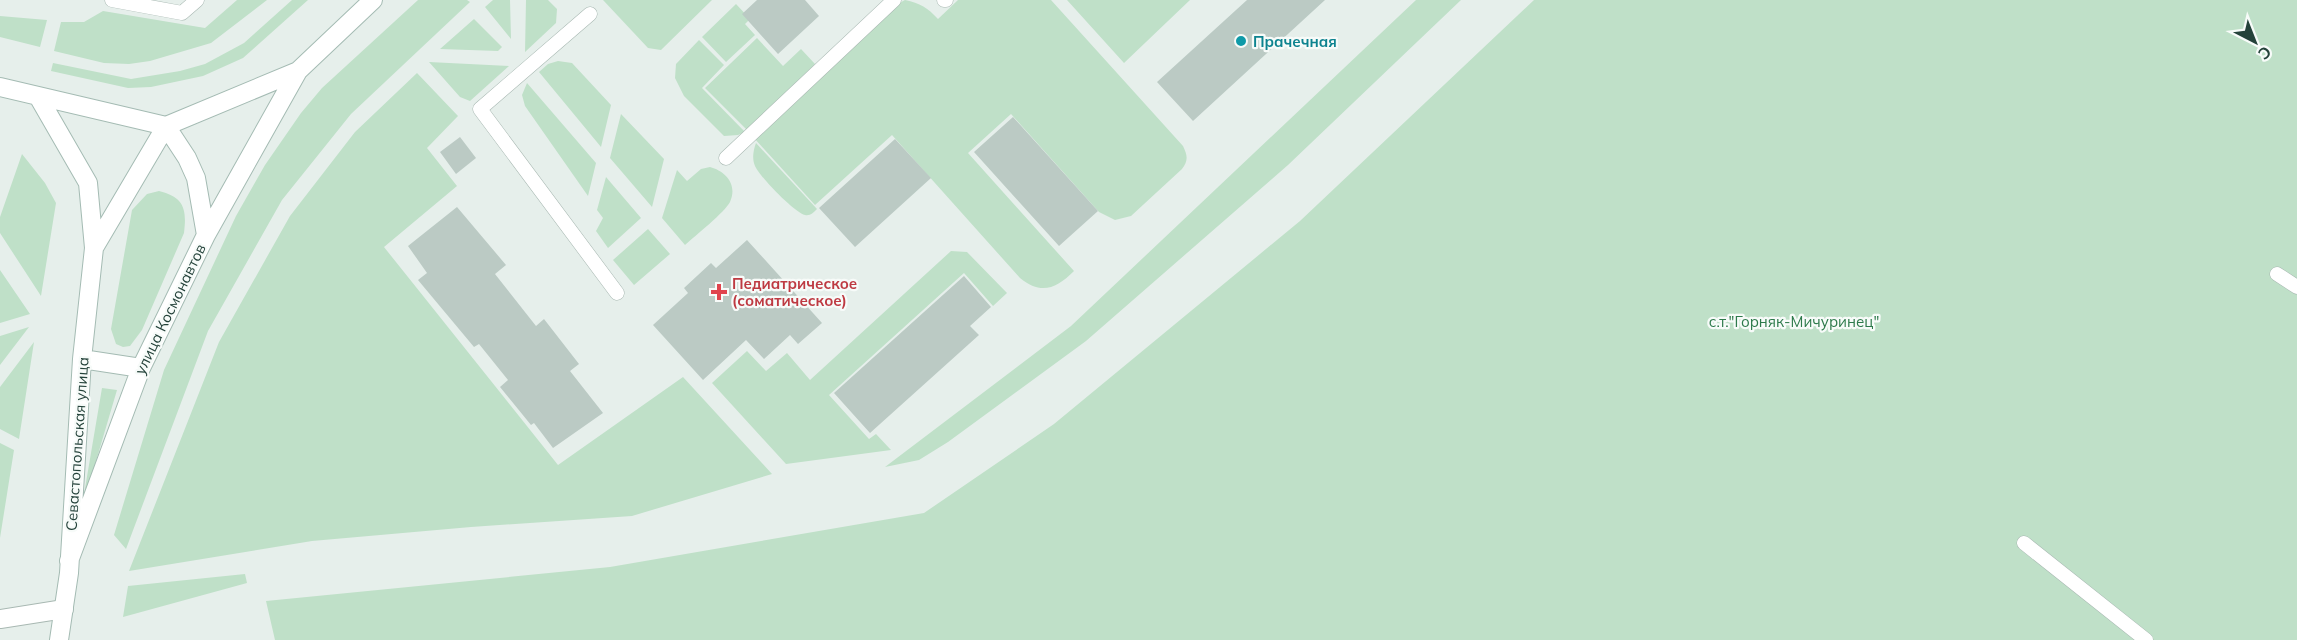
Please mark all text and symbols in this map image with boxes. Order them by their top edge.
north arrow [2225,12,2285,72]
place label: Прачечная [1253,32,1337,51]
marker: Прачечная [1234,34,1248,48]
text: С [2254,42,2276,64]
street label: улица Космонавтов [130,241,210,377]
place label: Педиатрическое (соматическое) [732,274,857,310]
marker: Педиатрическое (соматическое) [710,283,728,301]
park label: с.т."Горняк-Мичуринец" [1709,312,1879,331]
street label: Севастопольская улица [61,356,93,532]

